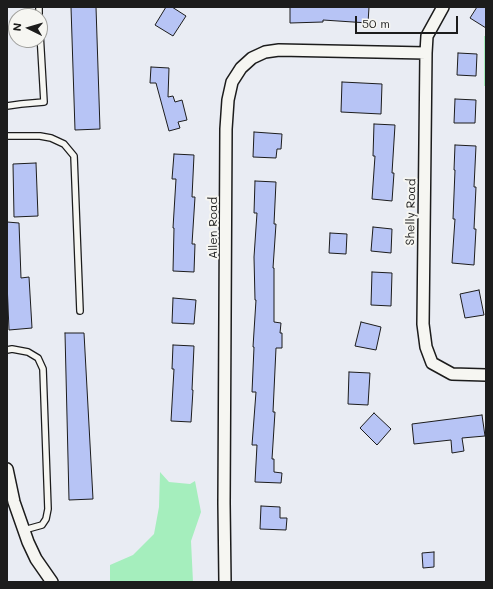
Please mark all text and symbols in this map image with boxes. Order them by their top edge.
north arrow [8,8,48,48]
scale bar [357,8,460,34]
text: 50 m [362,15,390,31]
text: N [9,22,24,32]
street label: Shelly Road [403,178,419,246]
street label: Allen Road [206,197,220,259]

